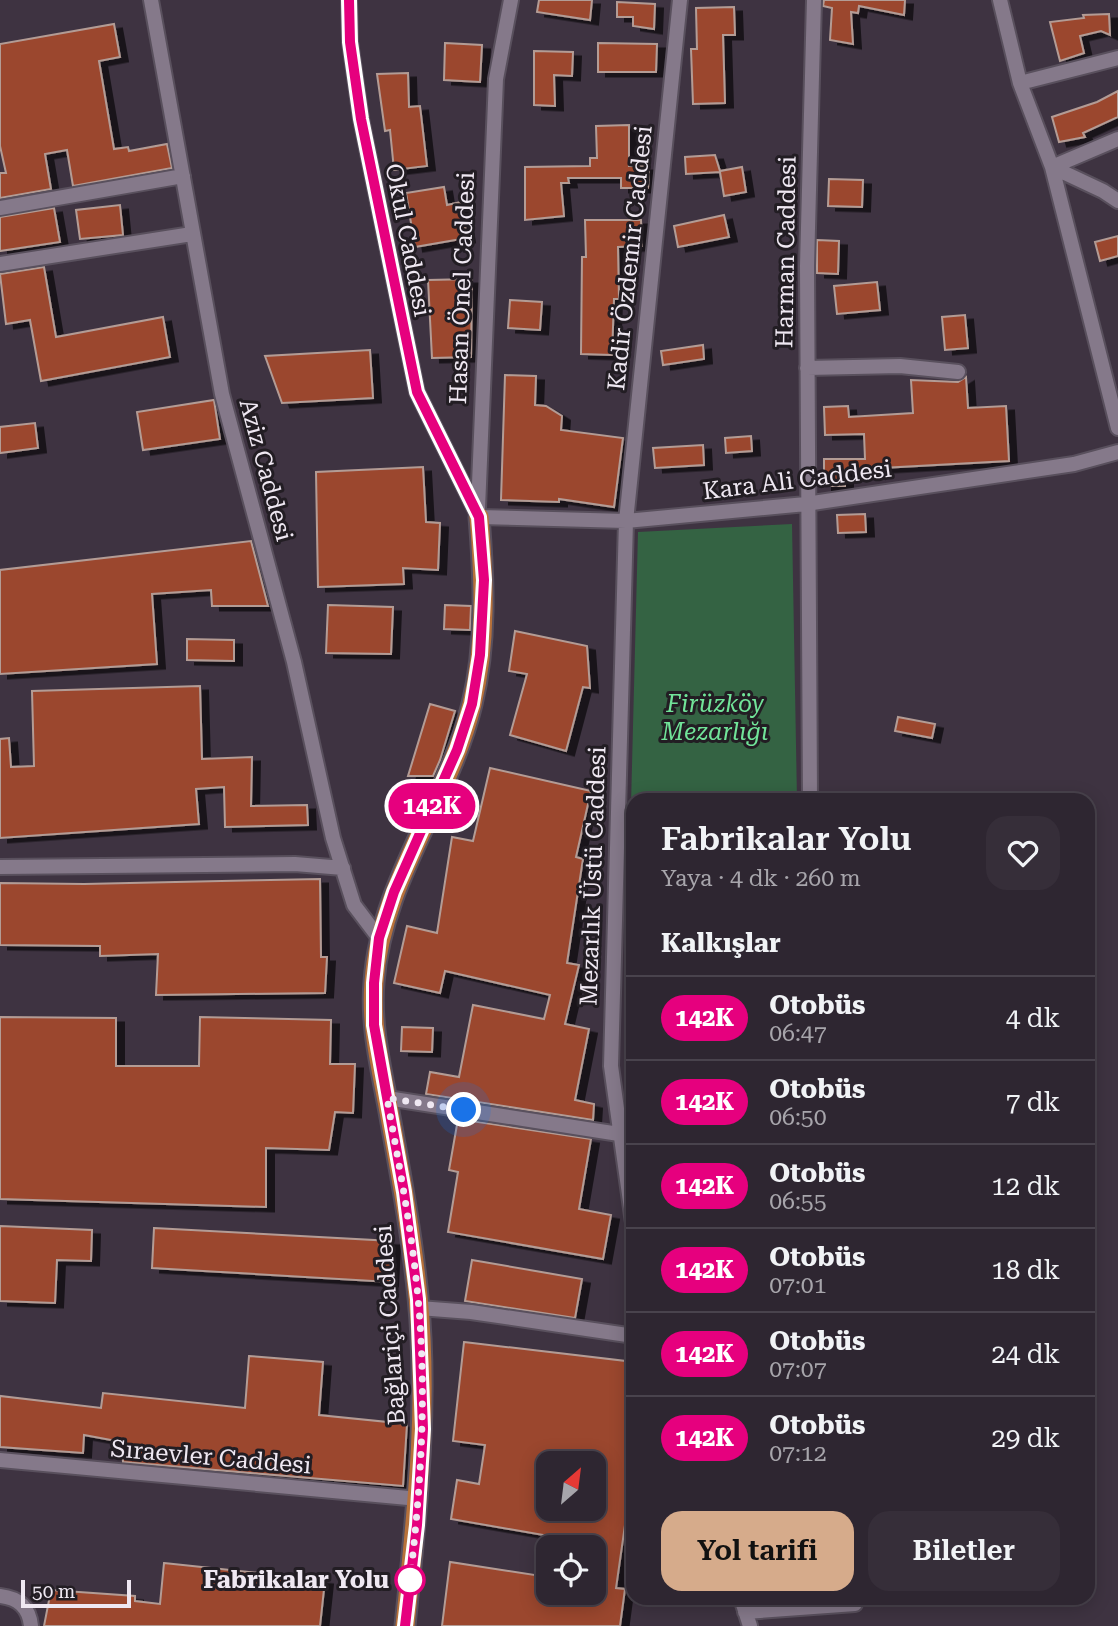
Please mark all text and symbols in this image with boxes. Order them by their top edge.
street label: Kadir Özdemir Caddesi [601,124,658,392]
street label: Harman Caddesi [770,155,802,348]
street label: Okul Caddesi [379,161,437,319]
street label: Hasan Önel Caddesi [443,171,480,405]
street label: Aziz Caddesi [234,396,299,545]
street label: Kara Ali Caddesi [701,454,893,505]
park label: Firüzköy Mezarlığı [661,690,768,746]
street label: Mezarlık Üstü Caddesi [573,745,612,1006]
line badge: 142K [383,783,481,829]
text: 142K [402,792,462,820]
button: heart [986,816,1060,890]
text: Fabrikalar Yolu [661,819,911,858]
text: Yaya · 4 dk · 260 m [661,865,861,892]
text: Kalkışlar [661,928,781,958]
text: Otobüs [769,990,865,1020]
text: 4 dk [1006,1003,1060,1033]
text: 142K [675,1004,734,1032]
text: 06:47 [769,1020,827,1047]
text: Otobüs [769,1074,865,1104]
text: 7 dk [1006,1087,1060,1117]
text: 142K [675,1088,734,1116]
your location [446,1092,481,1127]
text: 06:50 [769,1104,827,1131]
text: Otobüs [769,1158,865,1188]
text: 12 dk [991,1171,1060,1201]
text: 142K [675,1172,734,1200]
text: 06:55 [769,1188,827,1215]
street label: Bağlariçi Caddesi [369,1224,411,1426]
text: Otobüs [769,1242,865,1272]
text: 18 dk [991,1255,1060,1285]
text: 142K [675,1256,734,1284]
text: 07:01 [769,1272,827,1299]
text: Otobüs [769,1326,865,1356]
text: 24 dk [991,1339,1060,1369]
text: 142K [675,1340,734,1368]
text: 07:07 [769,1356,827,1383]
text: Otobüs [769,1410,865,1440]
text: 29 dk [991,1423,1060,1453]
text: 142K [675,1424,734,1452]
street label: Sıraevler Caddesi [109,1434,313,1480]
text: 07:12 [769,1440,827,1467]
north arrow [536,1451,606,1521]
map controls [536,1451,606,1605]
button: Yol tarifi [661,1511,854,1591]
button: Biletler [868,1511,1060,1591]
button: locate [536,1535,606,1605]
marker: Fabrikalar Yolu [395,1565,425,1595]
place label: Fabrikalar Yolu [203,1566,389,1594]
scale bar [21,1577,131,1609]
text: 50 m [32,1580,75,1603]

